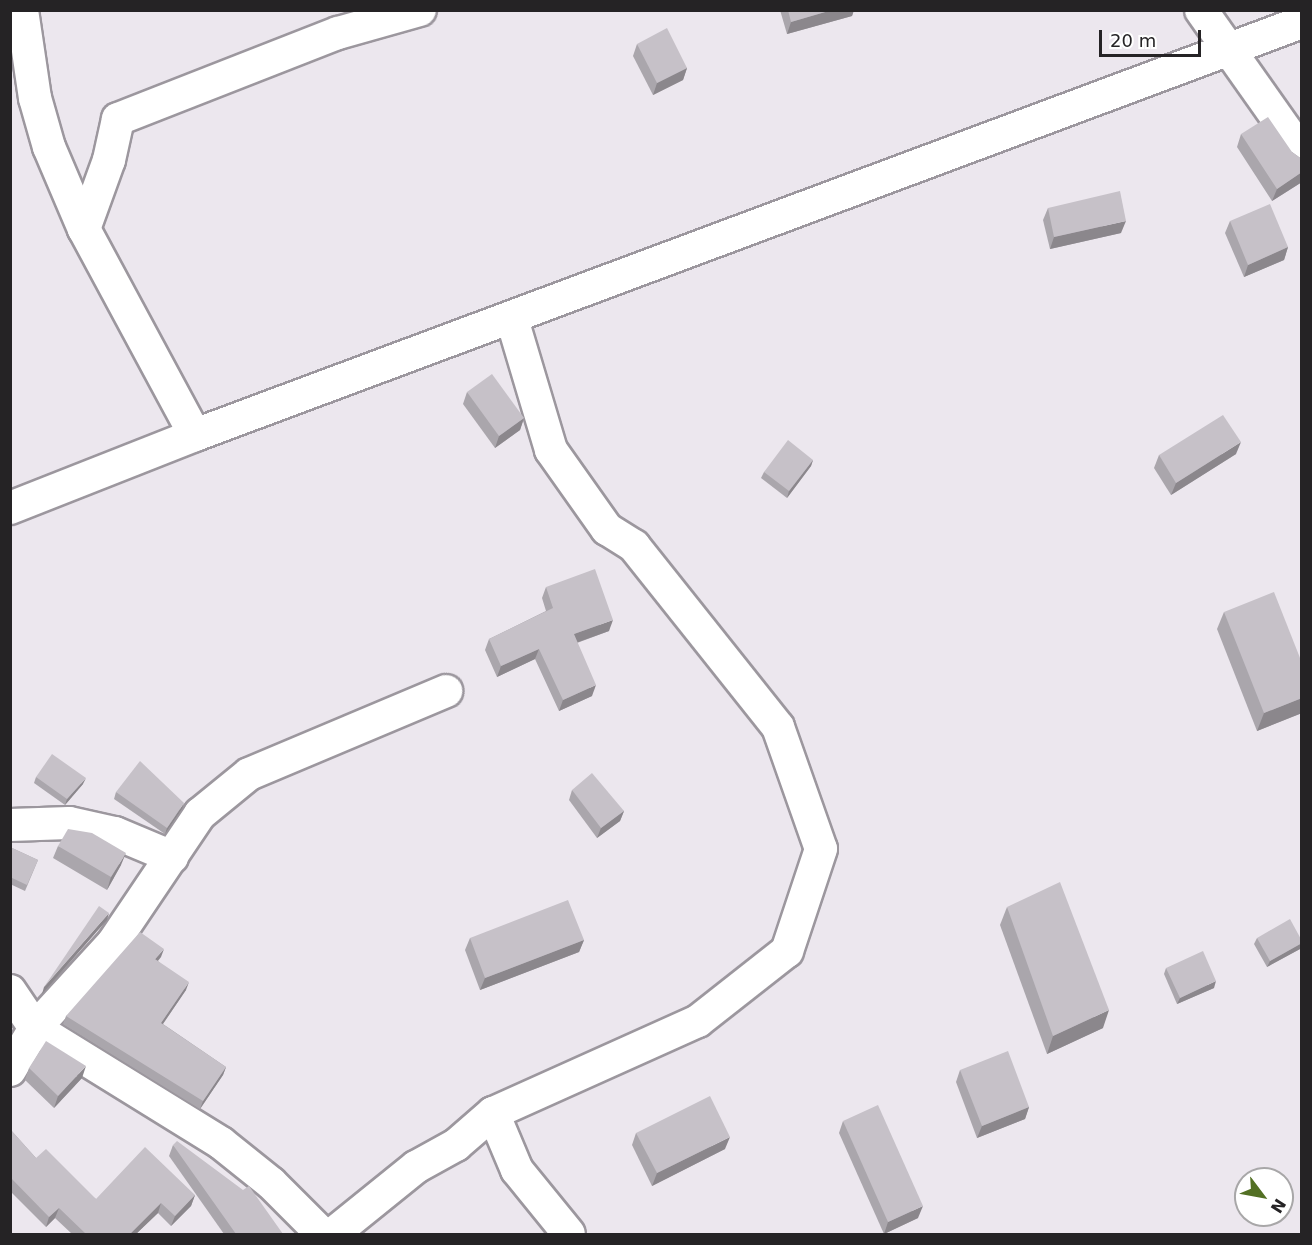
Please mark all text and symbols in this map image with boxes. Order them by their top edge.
scale bar [1102,18,1204,56]
text: 20 m [1110,30,1156,51]
north arrow [1234,1167,1294,1227]
text: N [1266,1195,1290,1216]

